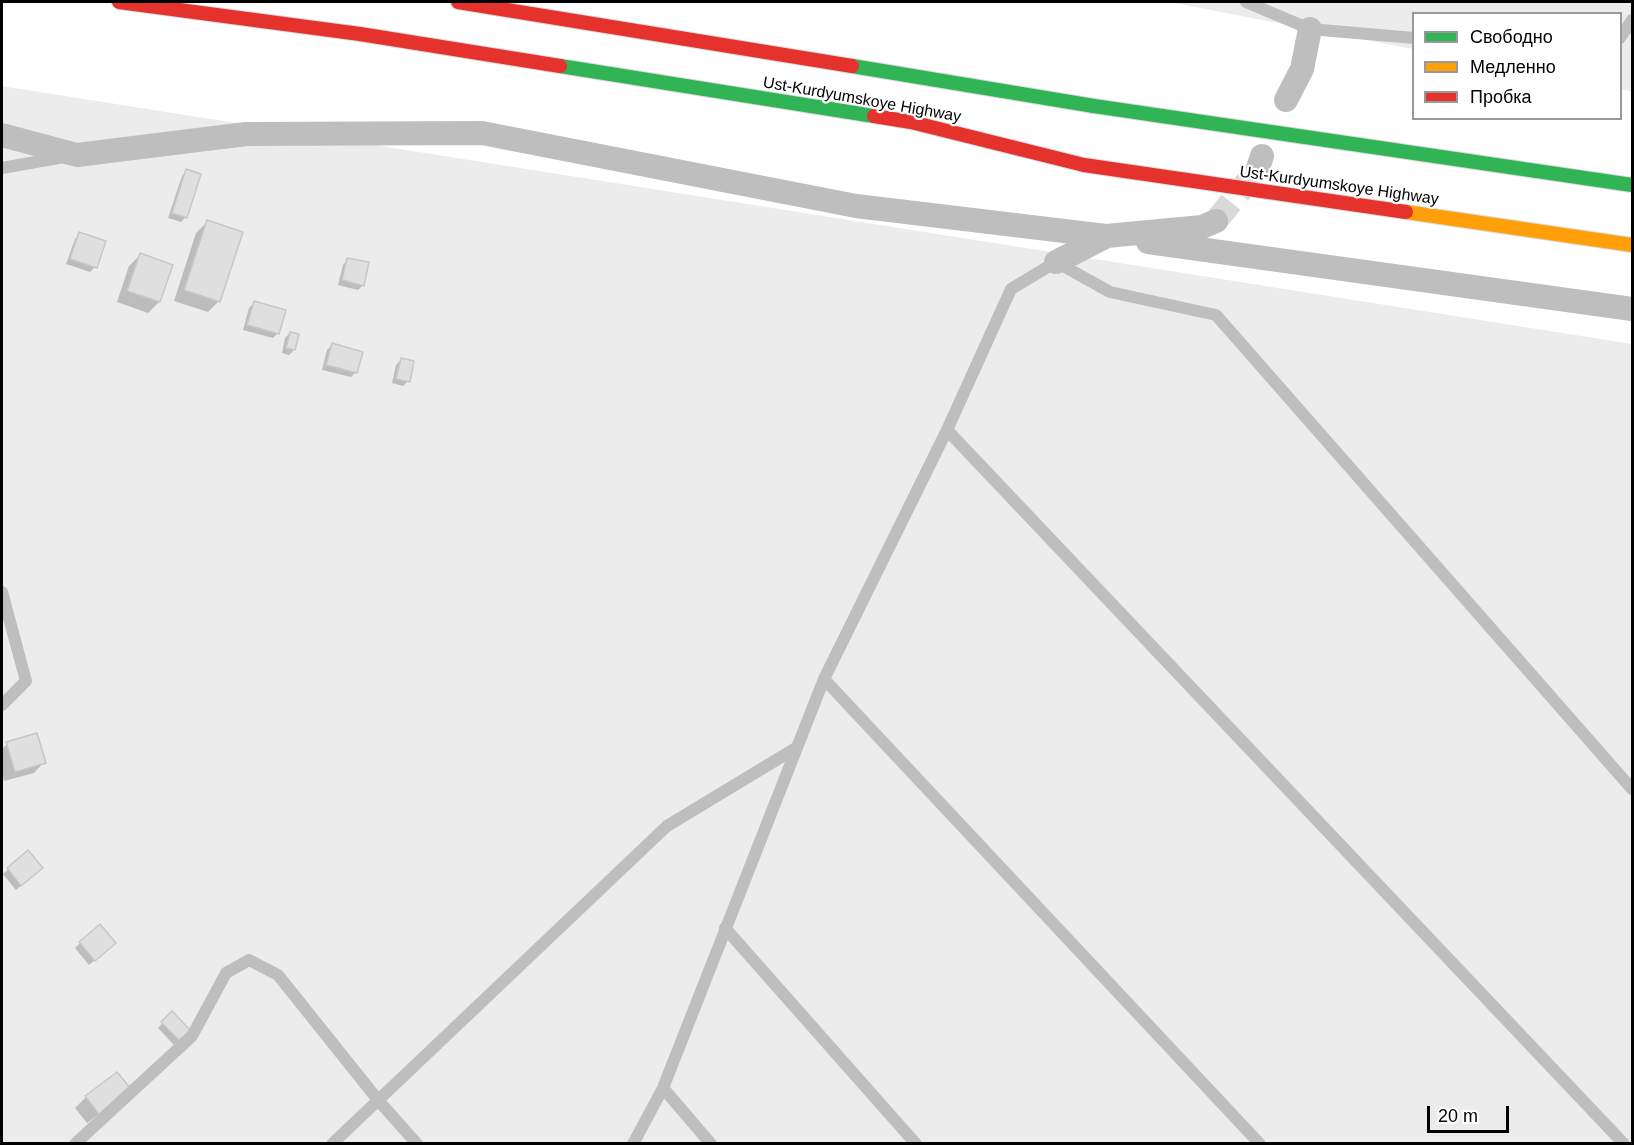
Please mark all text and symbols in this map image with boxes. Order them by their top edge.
legend [1412,12,1622,120]
text: Свободно [1470,27,1553,47]
text: Медленно [1470,57,1556,77]
street label: Ust-Kurdyumskoye Highway [761,73,963,127]
text: Пробка [1470,87,1532,107]
street label: Ust-Kurdyumskoye Highway [1238,163,1440,209]
scale bar [1430,1094,1512,1132]
text: 20 m [1438,1106,1478,1126]

